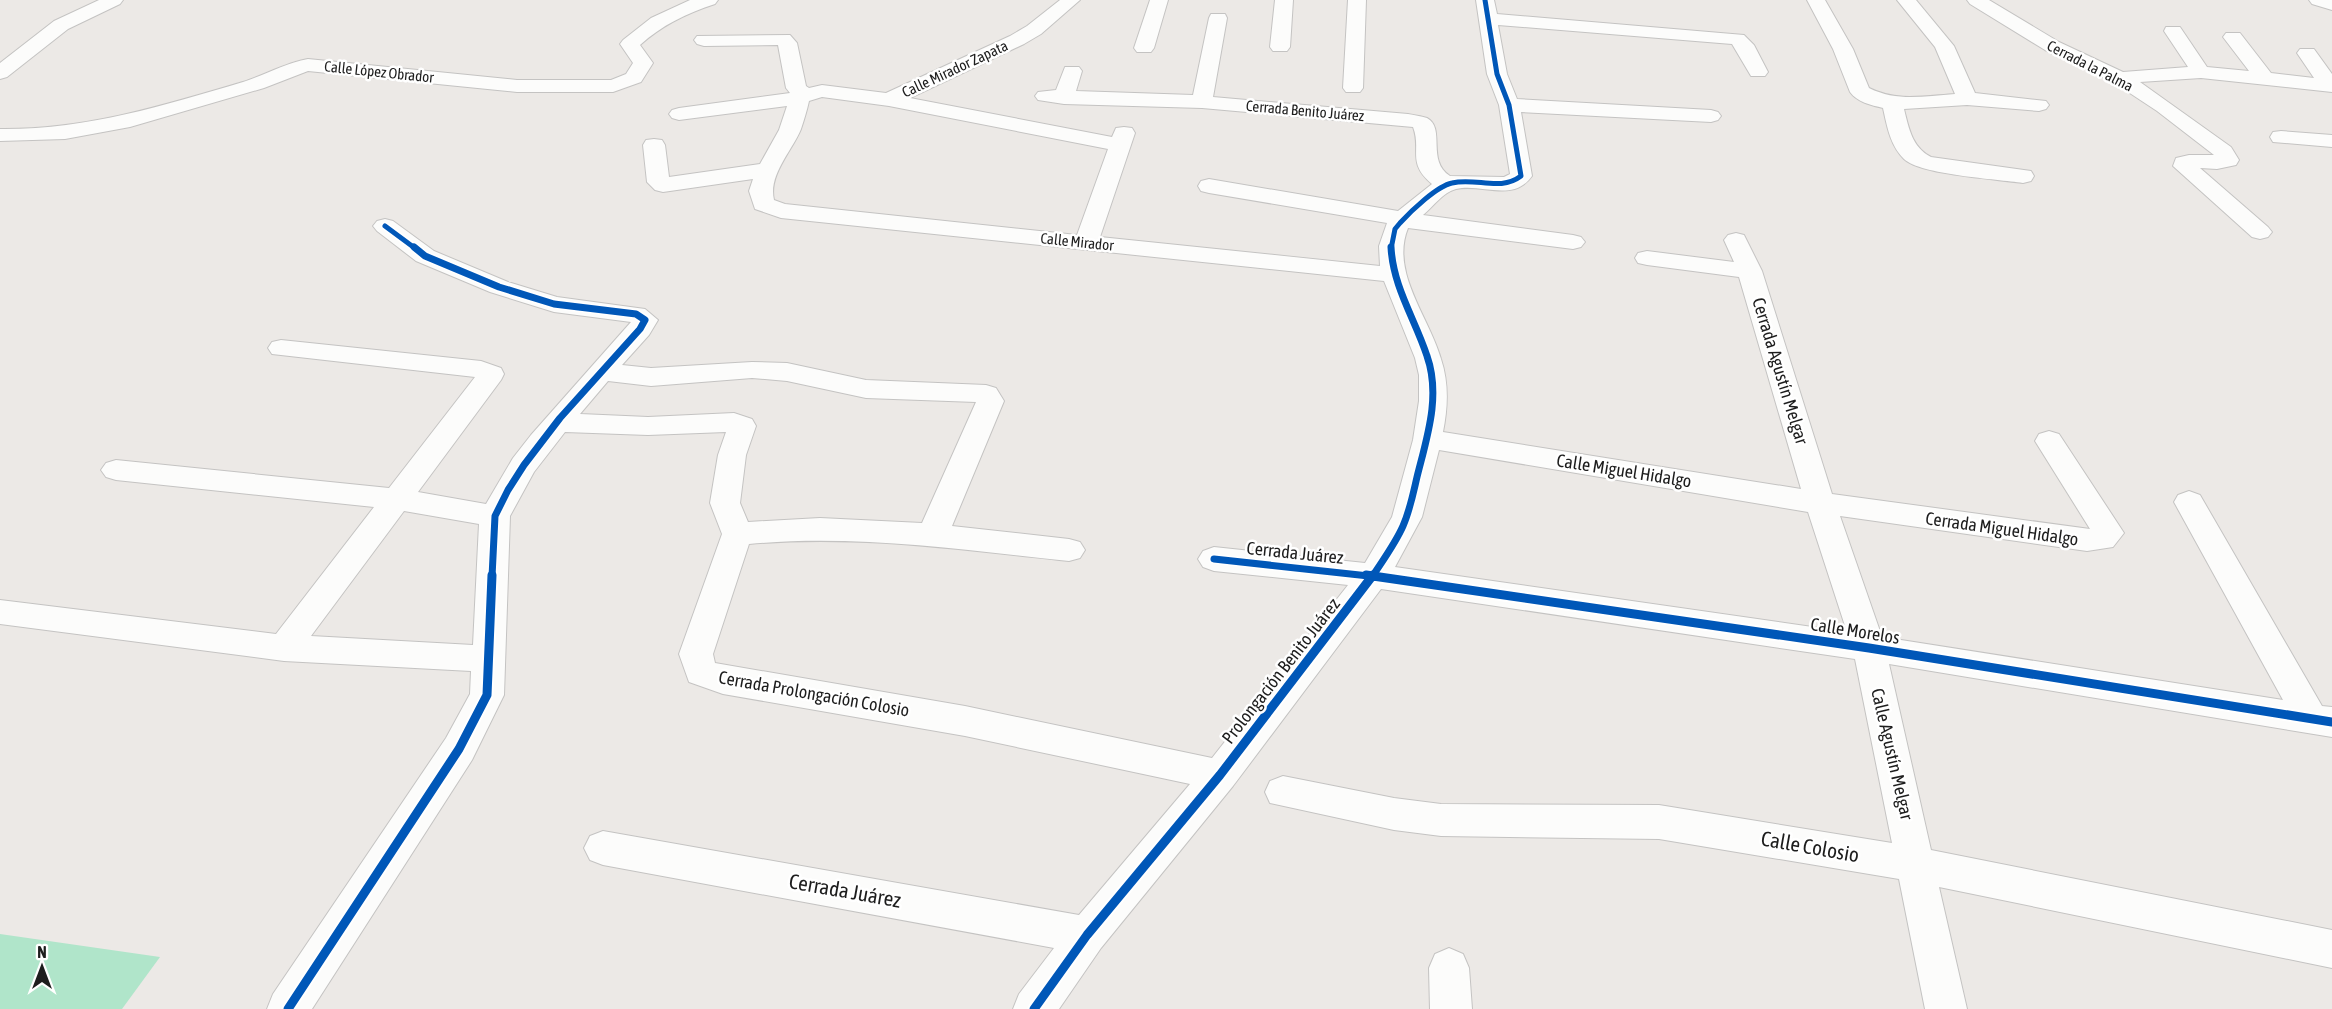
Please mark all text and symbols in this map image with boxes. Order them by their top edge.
street label: Calle Mirador Zapata [899,37,1010,100]
street label: Cerrada la Palma [2044,37,2136,94]
street label: Calle López Obrador [323,57,435,86]
street label: Cerrada Benito Juárez [1245,97,1366,124]
street label: Calle Mirador [1040,229,1115,254]
street label: Cerrada Agustín Melgar [1748,295,1813,447]
street label: Calle Miguel Hidalgo [1555,449,1693,492]
street label: Cerrada Miguel Hidalgo [1924,507,2080,550]
street label: Cerrada Juárez [1246,537,1345,568]
street label: Prolongación Benito Juárez [1217,593,1344,748]
street label: Calle Morelos [1809,613,1901,648]
street label: Cerrada Prolongación Colosio [717,666,911,721]
street label: Calle Agustín Melgar [1867,686,1918,822]
street label: Calle Colosio [1759,826,1861,866]
street label: Cerrada Juárez [787,868,903,912]
north arrow [12,937,72,997]
text: N [37,943,47,961]

